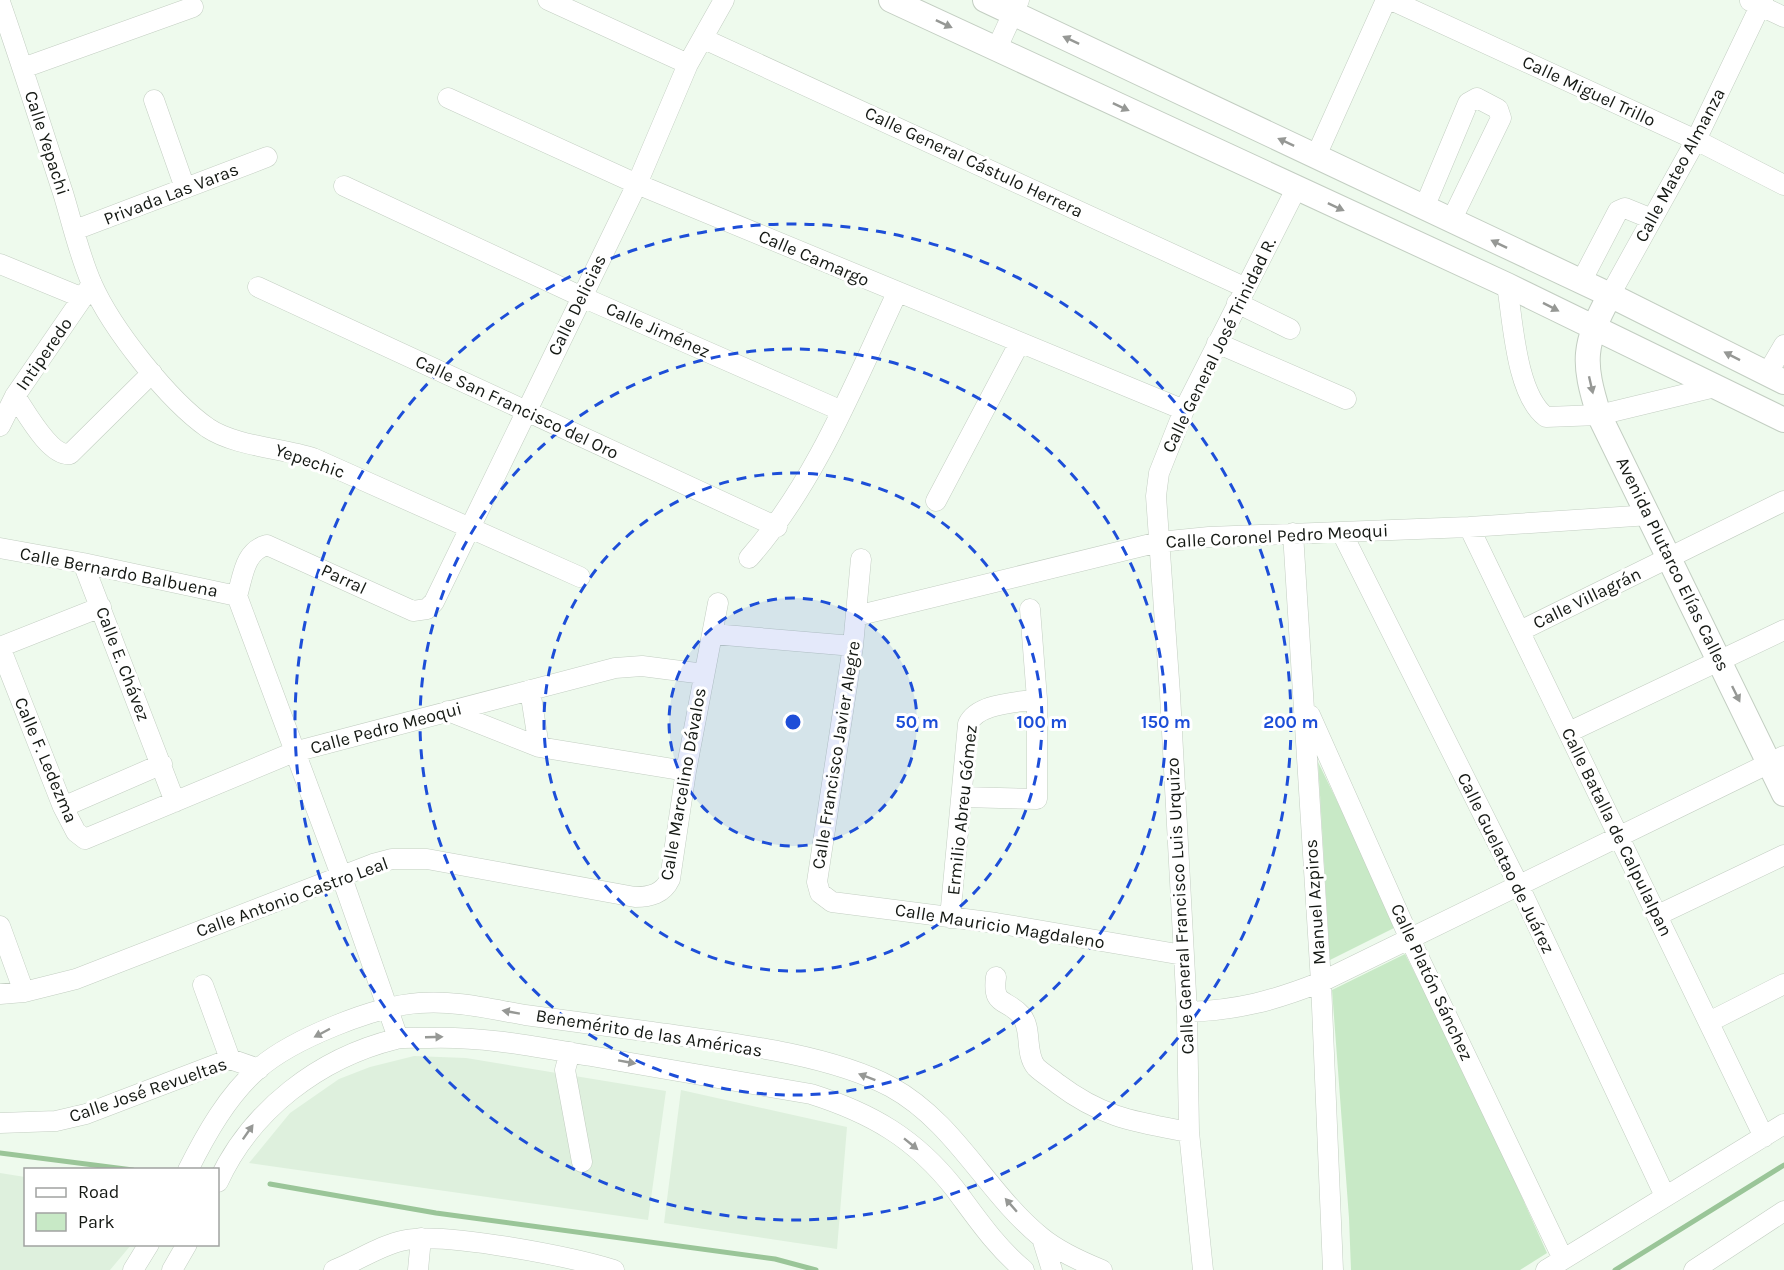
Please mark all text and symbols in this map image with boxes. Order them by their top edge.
one-way arrow [936,20,953,29]
one-way arrow [1063,36,1080,45]
street label: Calle Miguel Trillo [1519,51,1659,131]
street label: Calle Mateo Almanza [1630,84,1730,246]
street label: Calle Yepachi [20,88,74,198]
street label: Calle General Cástulo Herrera [861,102,1087,222]
one-way arrow [1113,102,1130,111]
one-way arrow [1277,137,1294,146]
street label: Privada Las Varas [100,158,242,230]
one-way arrow [1327,202,1345,212]
street label: Calle Camargo [755,225,873,291]
street label: Calle General José Trinidad R. [1157,234,1281,456]
one-way arrow [1491,240,1508,249]
street label: Calle Delicias [543,251,611,359]
street label: Calle Jiménez [602,297,714,363]
one-way arrow [1542,302,1559,312]
street label: Intiperedo [11,313,77,395]
street label: Calle San Francisco del Oro [412,350,622,464]
one-way arrow [1723,351,1740,361]
one-way arrow [1586,376,1596,394]
street label: Yepechic [272,439,348,483]
street label: Avenida Plutarco Elías Calles [1611,453,1735,675]
street label: Calle Coronel Pedro Meoqui [1165,519,1389,553]
street label: Calle Bernardo Balbuena [18,542,220,602]
street label: Parral [318,559,370,599]
street label: Calle Villagrán [1529,562,1645,634]
street label: Calle E. Chávez [91,604,155,724]
street label: Calle Francisco Javier Alegre [807,639,865,871]
street label: Calle Marcelino Dávalos [655,686,711,882]
one-way arrow [1732,686,1741,703]
street label: Calle F. Ledezma [10,694,82,826]
street label: Calle Pedro Meoqui [308,697,464,759]
text: 50 m [895,711,939,733]
text: 100 m [1017,711,1067,733]
text: 150 m [1141,711,1191,733]
text: 200 m [1263,711,1319,733]
centre of rings [783,712,803,732]
street label: Ermilio Abreu Gómez [942,724,982,896]
street label: Calle Batalla de Calpulalpan [1557,724,1677,940]
street label: Calle General Francisco Luis Urquizo [1161,757,1199,1055]
street label: Calle Guelatao de Juárez [1453,769,1559,957]
street label: Manuel Azpiros [1300,838,1330,966]
street label: Calle Antonio Castro Leal [193,852,391,942]
street label: Calle Mauricio Magdaleno [894,899,1106,953]
street label: Calle Platón Sánchez [1386,900,1478,1064]
street label: Benemérito de las Américas [534,1004,764,1062]
one-way arrow [501,1007,520,1016]
one-way arrow [313,1027,331,1037]
one-way arrow [424,1033,443,1042]
street label: Calle José Revueltas [66,1053,230,1127]
one-way arrow [618,1058,637,1067]
one-way arrow [858,1072,876,1081]
one-way arrow [242,1124,253,1140]
one-way arrow [903,1138,919,1151]
legend [24,1168,219,1246]
text: Road [78,1181,119,1203]
one-way arrow [1005,1198,1018,1213]
text: Park [78,1211,115,1233]

